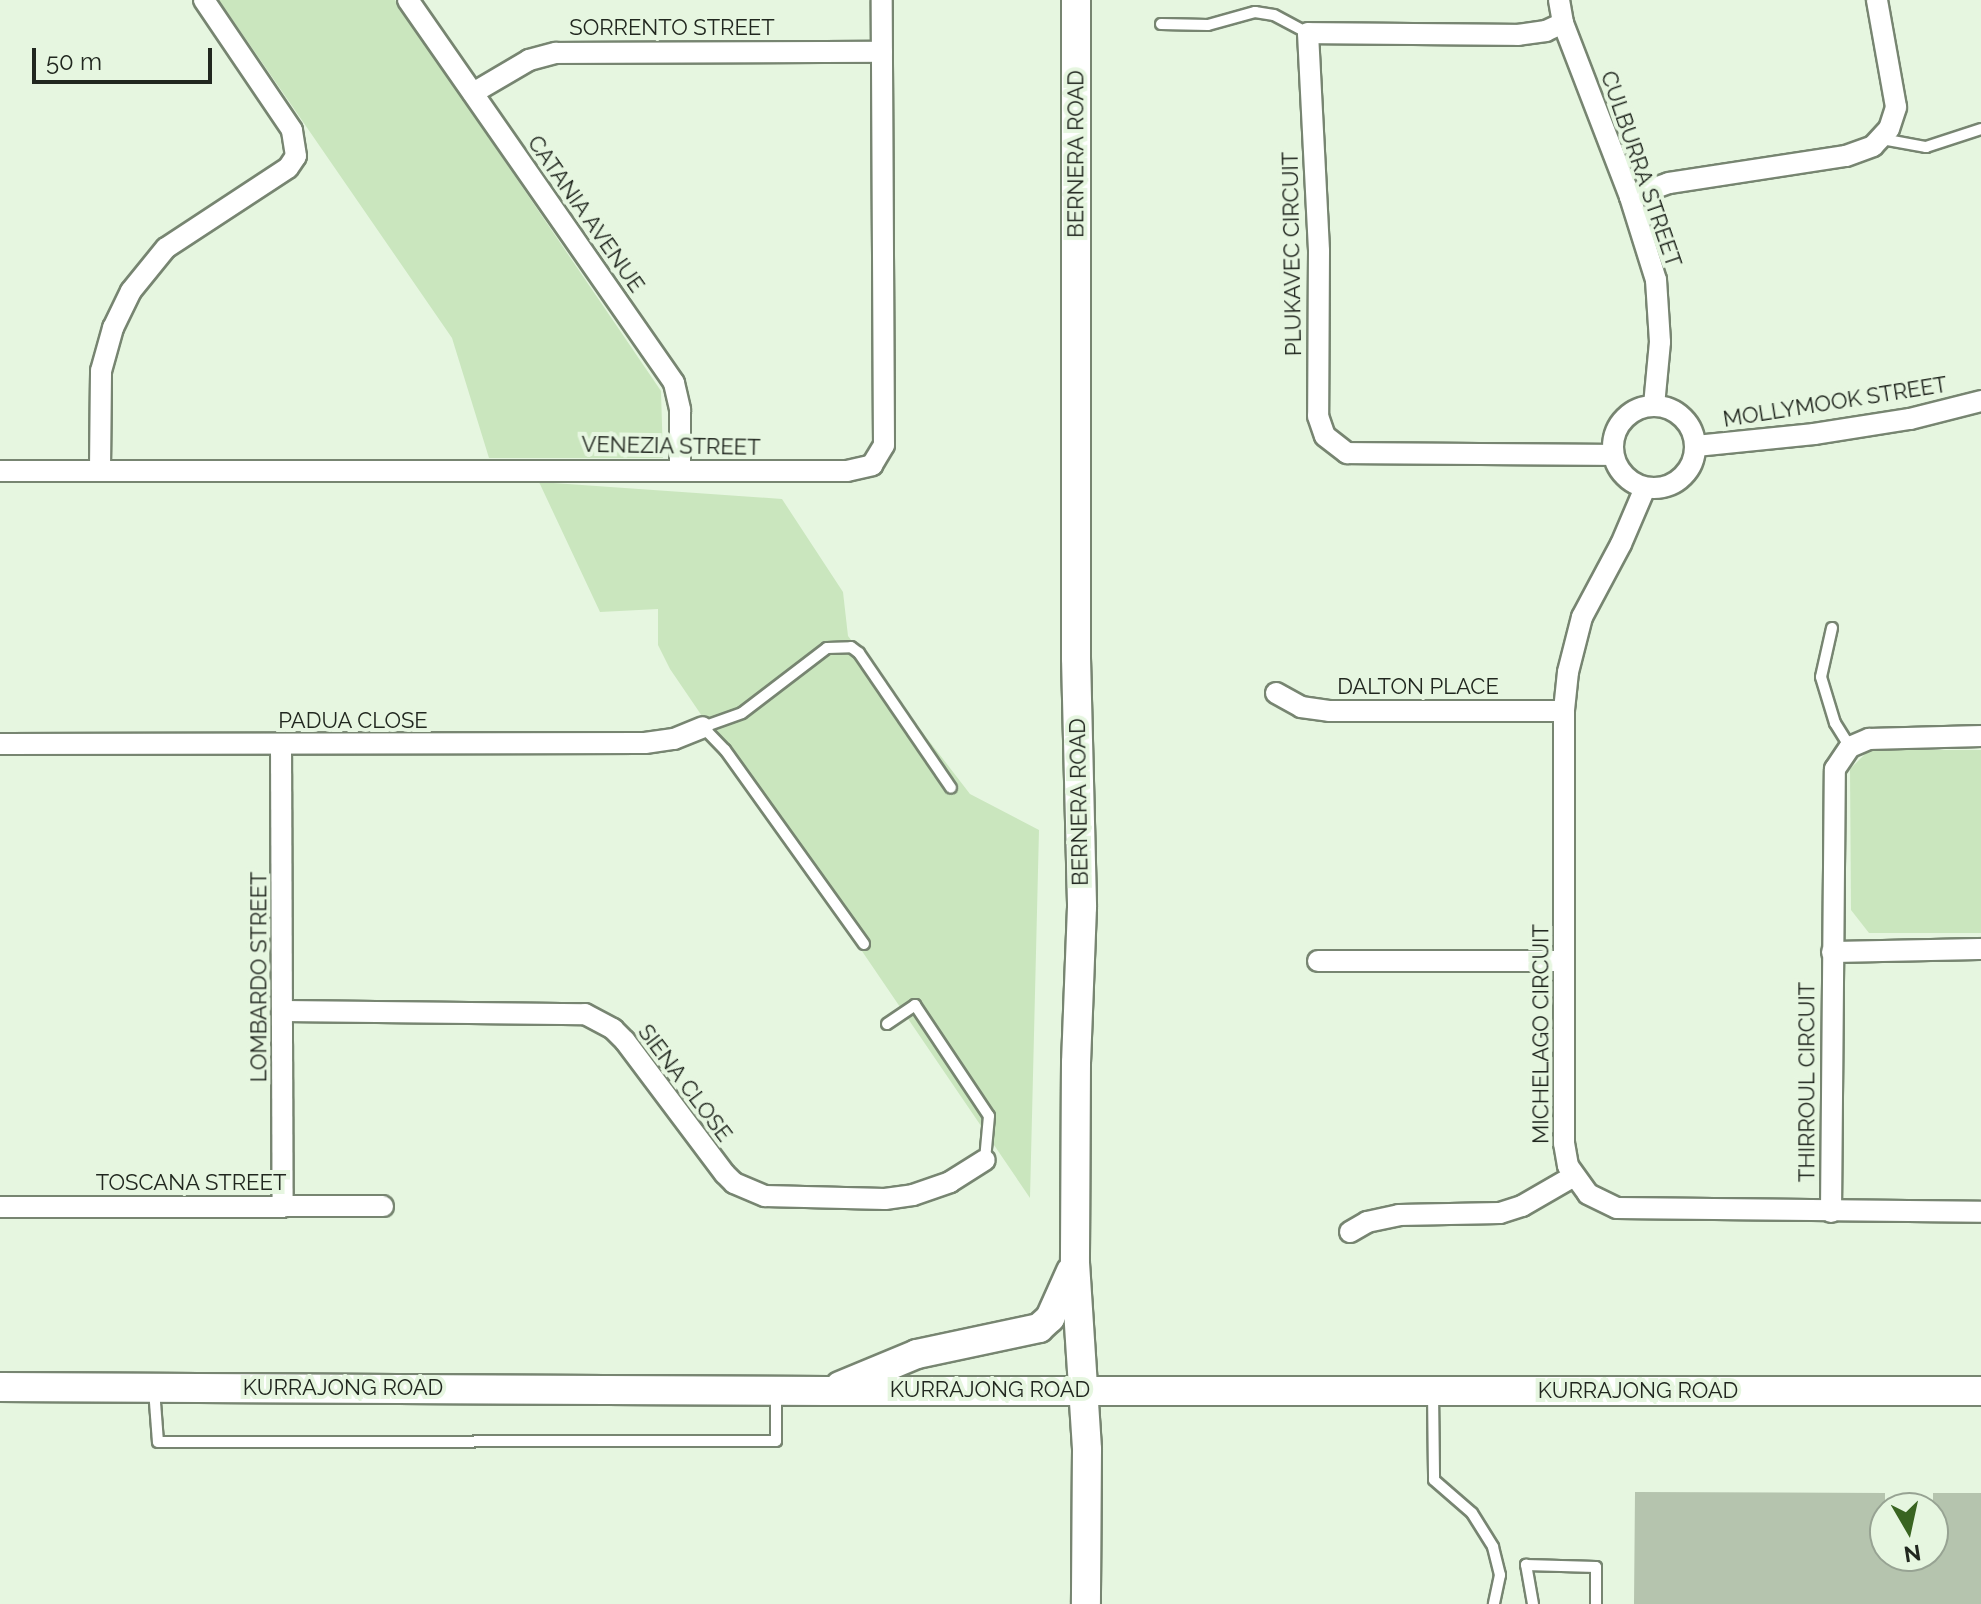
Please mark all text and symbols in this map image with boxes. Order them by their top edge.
street label: SORRENTO STREET [569,15,775,41]
scale bar [36,32,216,82]
text: 50 m [46,47,102,76]
street label: CULBURRA STREET [1595,67,1687,271]
street label: BERNERA ROAD [1063,70,1089,238]
street label: CATANIA AVENUE [522,130,650,298]
street label: PLUKAVEC CIRCUIT [1277,152,1307,356]
street label: MOLLYMOOK STREET [1721,371,1949,433]
street label: VENEZIA STREET [581,431,761,461]
street label: DALTON PLACE [1337,674,1499,700]
street label: PADUA CLOSE [278,708,428,734]
street label: BERNERA ROAD [1064,718,1094,886]
street label: LOMBARDO STREET [246,872,272,1082]
street label: MICHELAGO CIRCUIT [1528,924,1554,1144]
street label: THIRROUL CIRCUIT [1794,982,1820,1182]
street label: SIENA CLOSE [632,1019,738,1147]
street label: TOSCANA STREET [95,1170,287,1196]
street label: KURRAJONG ROAD [243,1375,443,1401]
street label: KURRAJONG ROAD [890,1377,1090,1403]
street label: KURRAJONG ROAD [1538,1378,1738,1404]
north arrow [1869,1492,1949,1572]
text: N [1902,1540,1923,1568]

